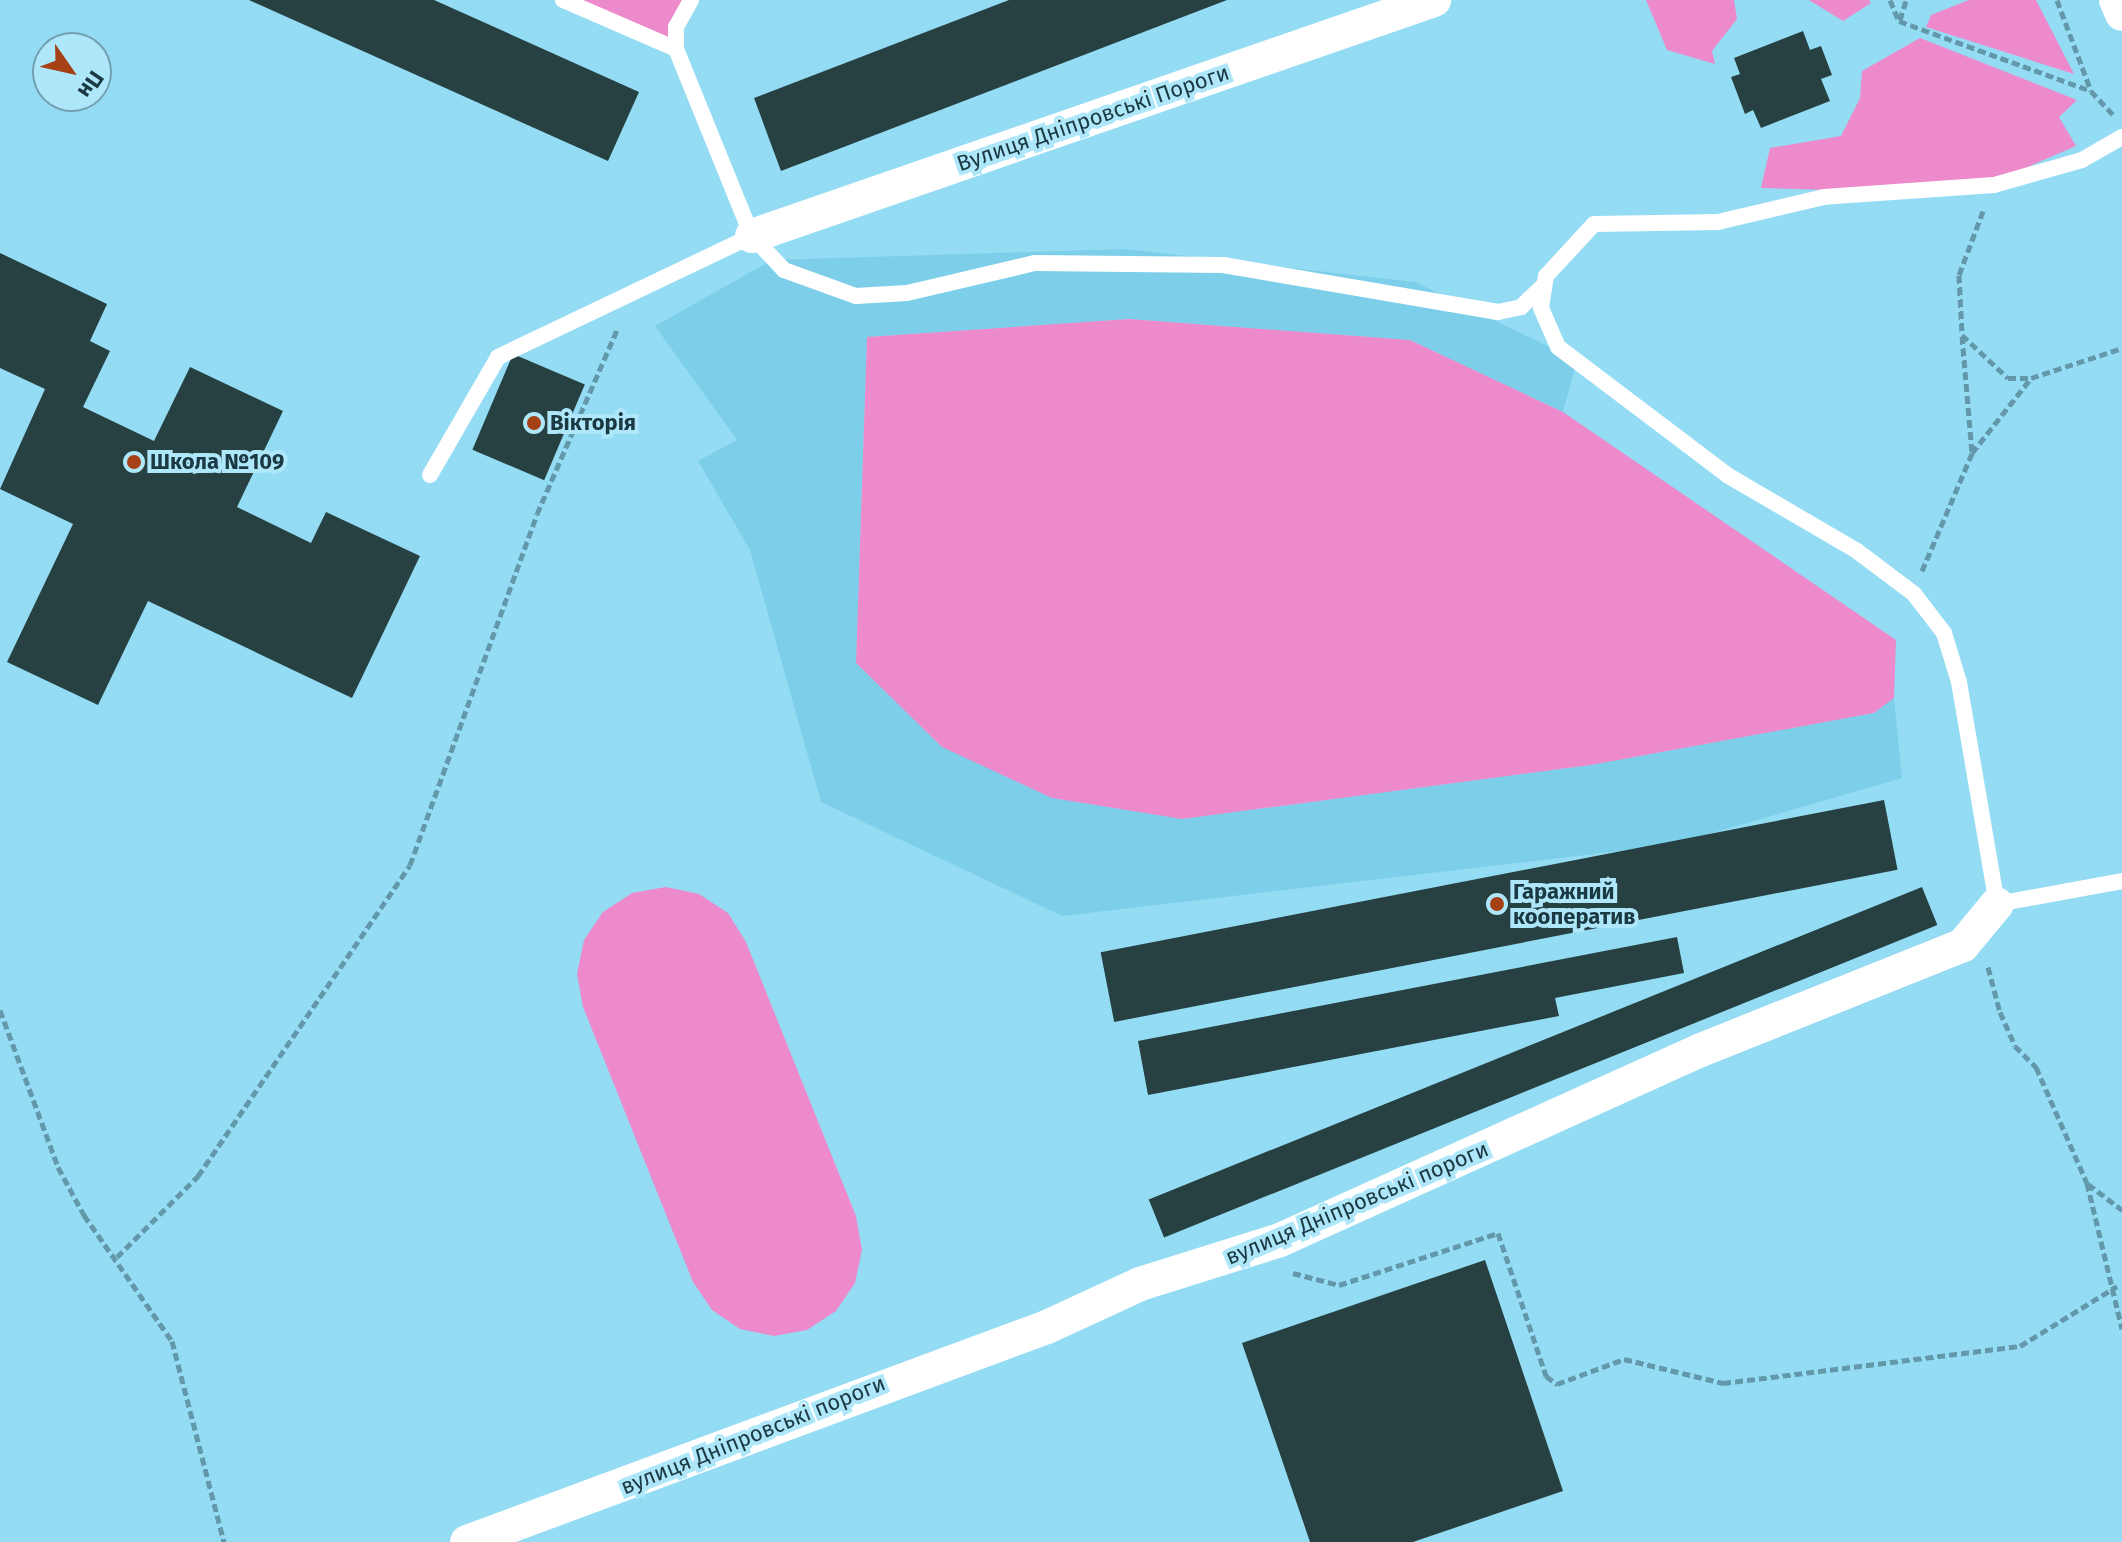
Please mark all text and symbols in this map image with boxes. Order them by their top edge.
north arrow [32,32,112,112]
street label: Вулиця Дніпровські Пороги [953,59,1233,177]
text: Пн [72,66,110,104]
place label: Вікторія [550,410,636,436]
marker: Вікторія [525,414,543,432]
place label: Школа №109 [150,449,284,475]
marker: Школа №109 [125,453,143,471]
place label: Гаражний кооператив [1513,878,1636,930]
marker: Гаражний кооператив [1488,895,1506,913]
street label: вулиця Дніпровські пороги [1222,1136,1492,1270]
street label: вулиця Дніпровські пороги [617,1370,889,1500]

